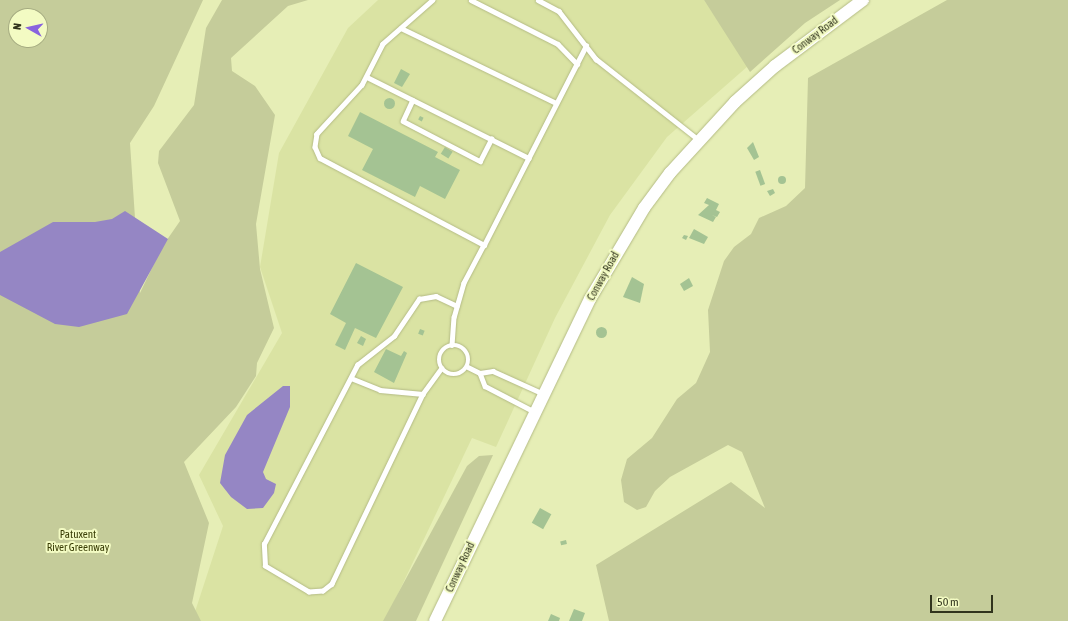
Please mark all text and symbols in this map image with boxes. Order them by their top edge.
north arrow [8,8,48,48]
street label: Conway Road [789,13,841,57]
text: N [11,22,24,31]
street label: Conway Road [584,249,622,303]
park label: Patuxent River Greenway [47,528,109,554]
street label: Conway Road [443,540,477,594]
scale bar [932,587,995,613]
text: 50 m [937,595,959,609]

